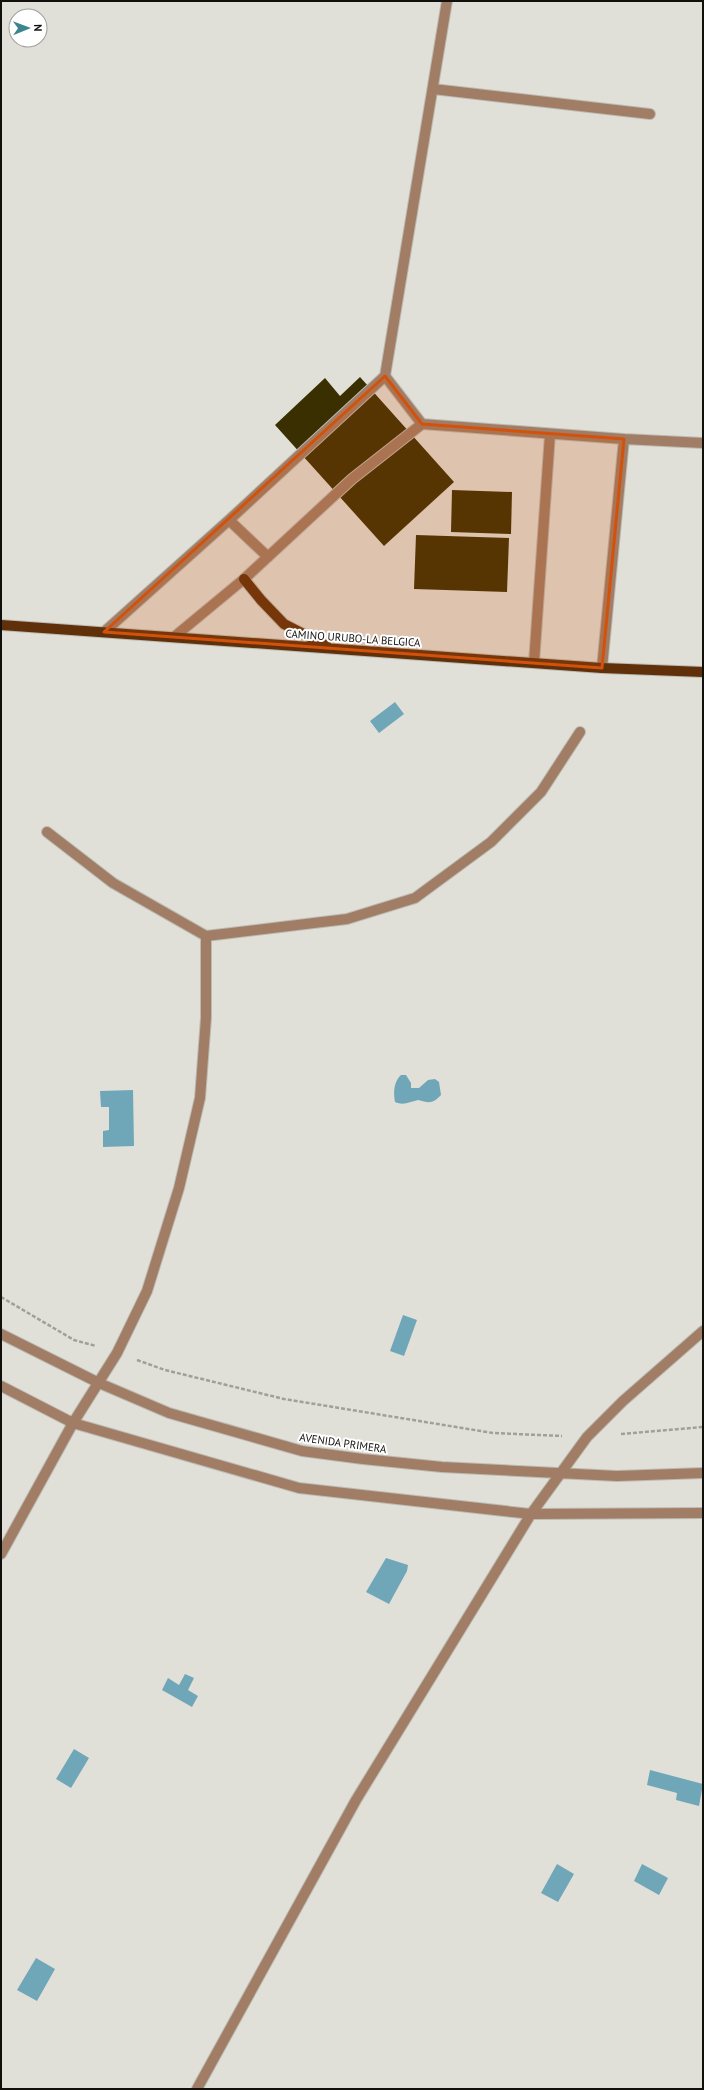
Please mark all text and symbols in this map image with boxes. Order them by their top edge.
north arrow [8,8,48,48]
text: N [31,24,45,32]
street label: CAMINO URUBO-LA BELGICA [285,626,422,650]
street label: AVENIDA PRIMERA [299,1430,388,1456]

